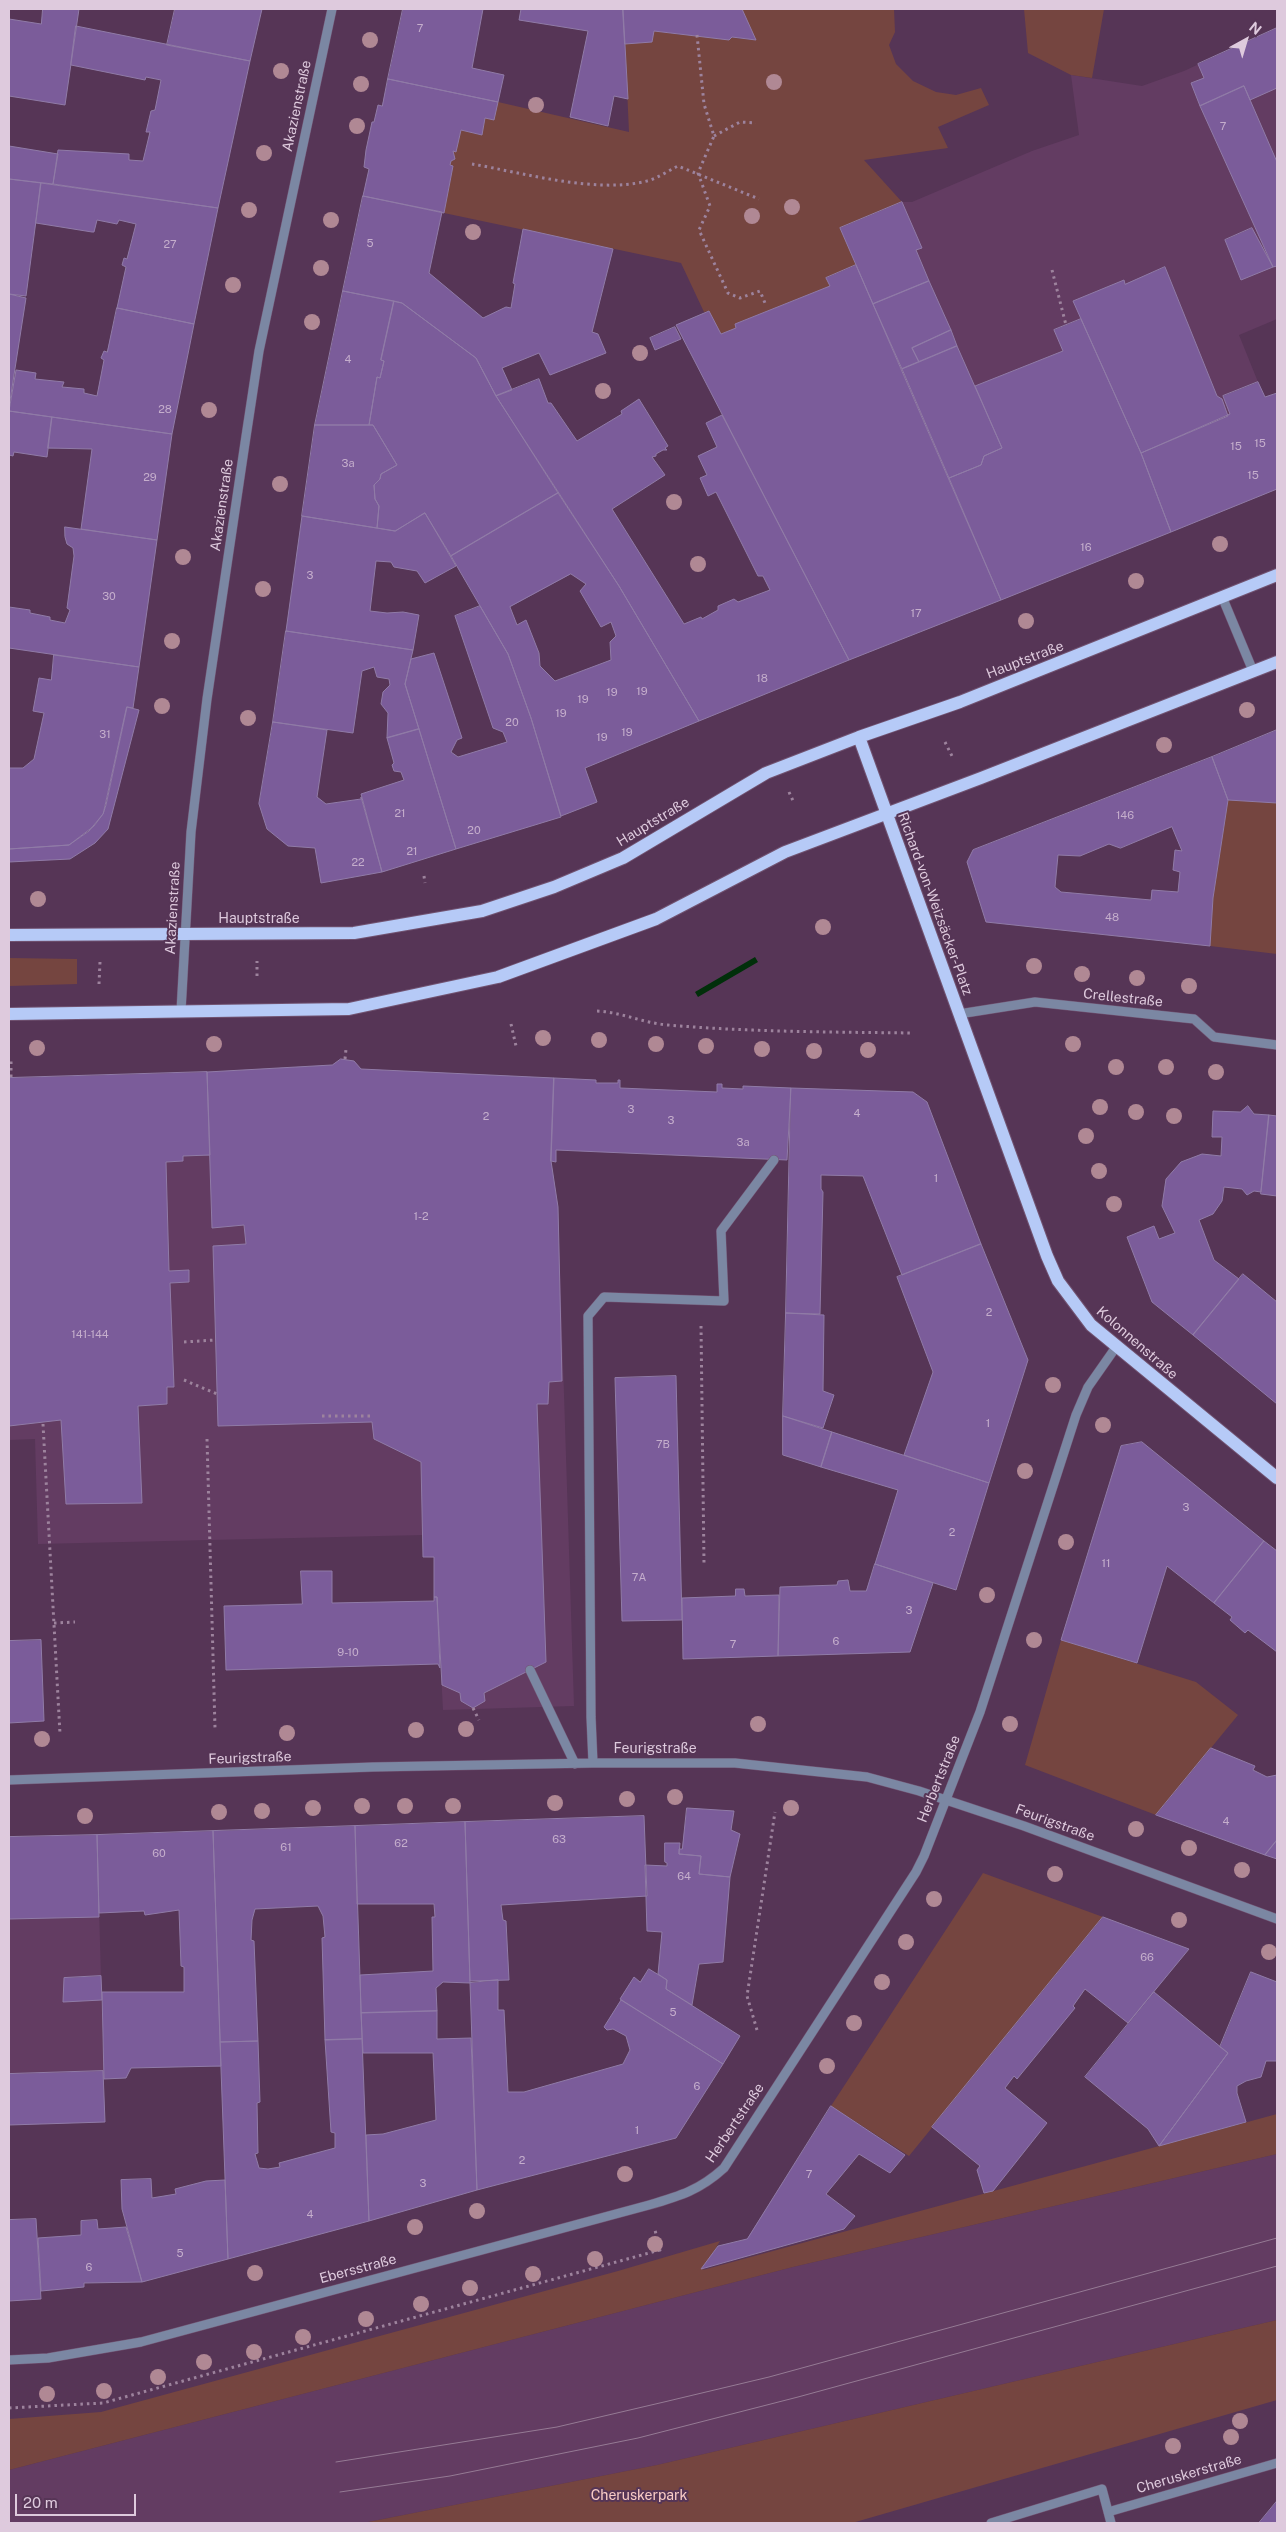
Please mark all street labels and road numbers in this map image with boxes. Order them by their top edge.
street label: Akazienstraße [279,59,315,153]
street label: Akazienstraße [207,458,237,552]
street label: Hauptstraße [984,638,1066,682]
street label: Hauptstraße [614,794,692,850]
street label: Richard-von-Weizsäcker-Platz [894,810,976,998]
street label: Akazienstraße [162,861,184,955]
street label: Hauptstraße [218,911,300,927]
street label: Crellestraße [1082,985,1164,1011]
street label: Kolonnenstraße [1093,1303,1181,1383]
street label: Herbertstraße [914,1733,964,1825]
street label: Feurigstraße [613,1741,697,1757]
street label: Feurigstraße [208,1748,292,1768]
street label: Feurigstraße [1013,1801,1097,1845]
street label: Herbertstraße [702,2080,768,2166]
street label: Ebersstraße [318,2251,398,2287]
street label: Cheruskerstraße [1134,2451,1244,2497]

